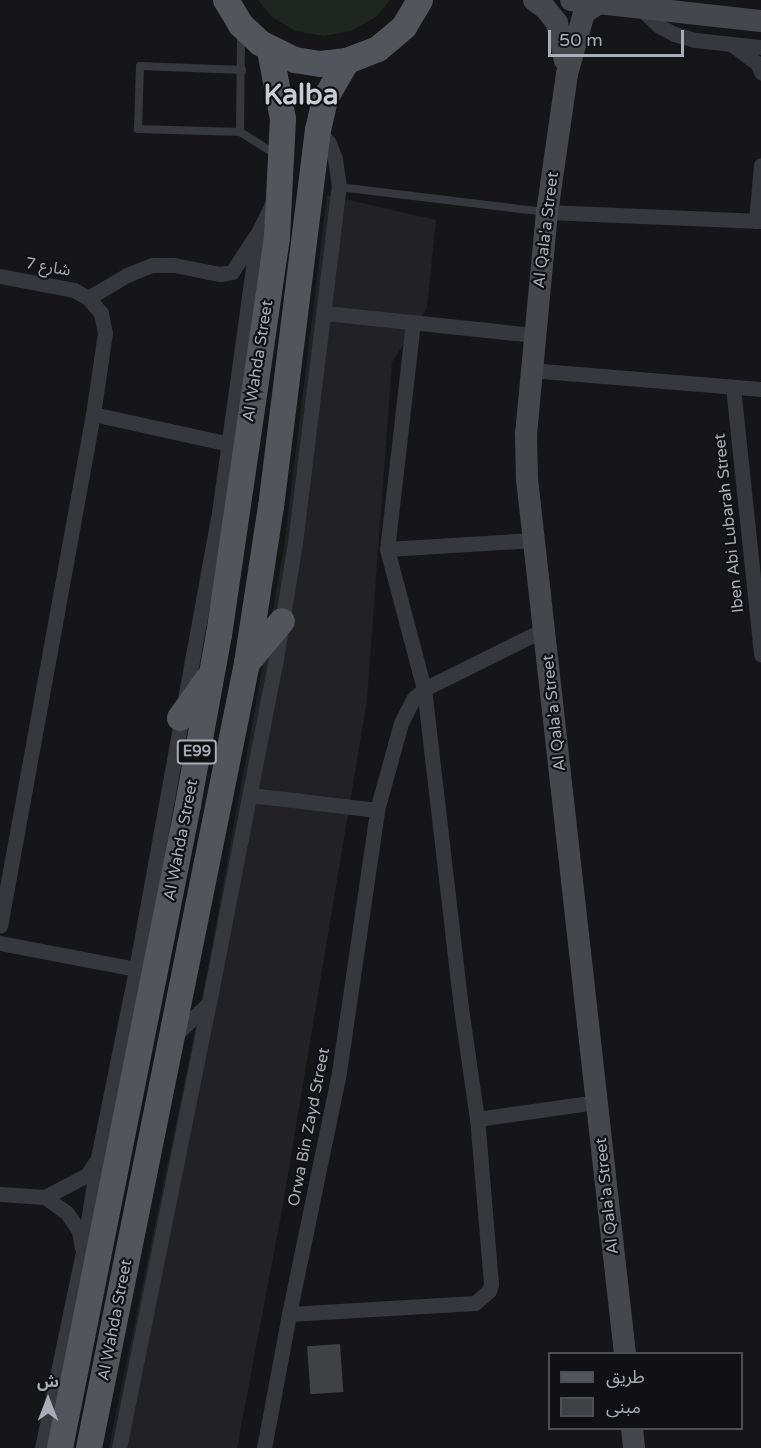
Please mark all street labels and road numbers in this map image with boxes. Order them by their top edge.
street label: Al Qala'a Street [529,171,563,289]
street label: شارع 7 [24,254,72,280]
street label: Al Wahda Street [239,299,277,423]
street label: Iben Abi Lubarah Street [710,432,748,614]
street label: Al Qala'a Street [538,654,570,772]
road number: E99 [176,740,218,764]
street label: Al Wahda Street [160,778,202,902]
street label: Orwa Bin Zayd Street [284,1046,334,1208]
street label: Al Qala'a Street [591,1137,623,1255]
street label: Al Wahda Street [94,1258,136,1382]

